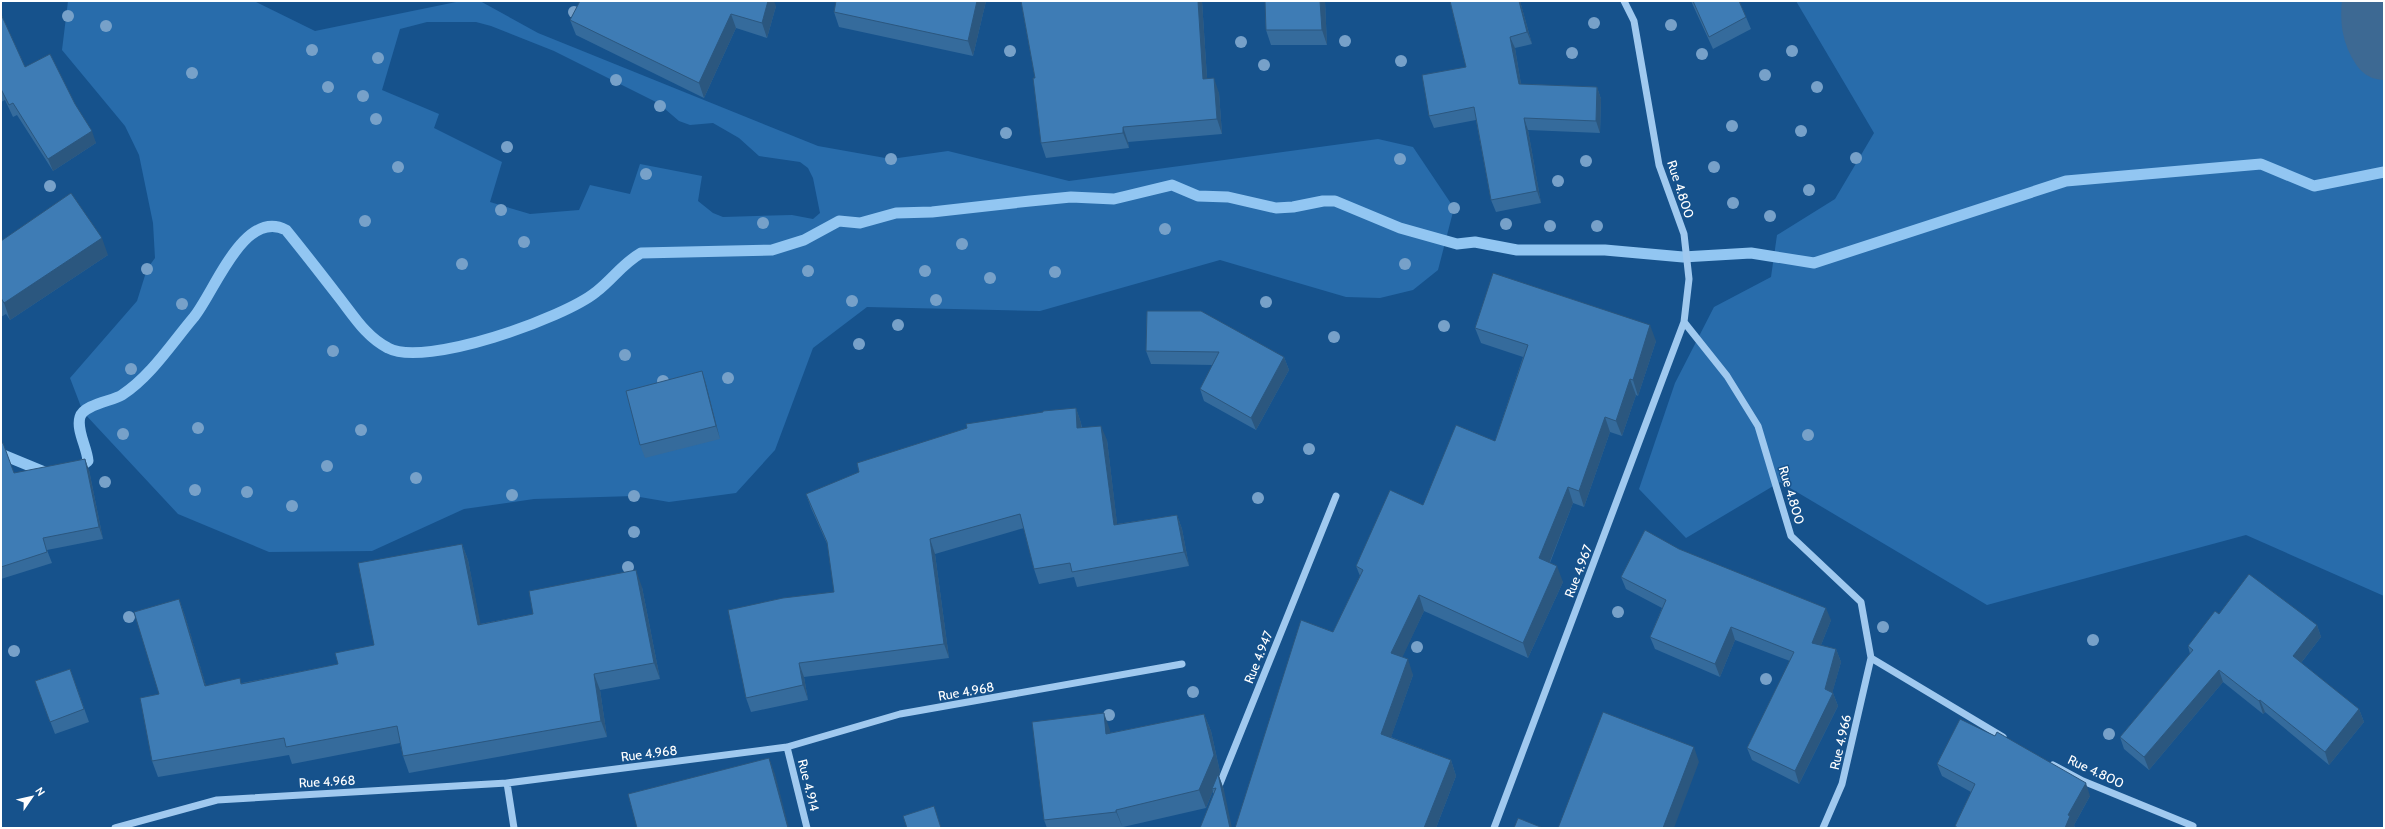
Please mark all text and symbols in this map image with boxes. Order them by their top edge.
street label: Rue 4.800 [1664,158,1698,220]
street label: Rue 4.800 [1776,464,1808,526]
street label: Rue 4.967 [1561,542,1596,600]
street label: Rue 4.947 [1240,628,1276,686]
street label: Rue 4.968 [937,678,995,704]
street label: Rue 4.966 [1826,713,1854,771]
street label: Rue 4.968 [620,742,678,764]
street label: Rue 4.800 [2065,751,2127,791]
street label: Rue 4.914 [795,757,823,813]
street label: Rue 4.968 [298,772,356,790]
north arrow [12,777,52,817]
text: N [32,784,48,799]

